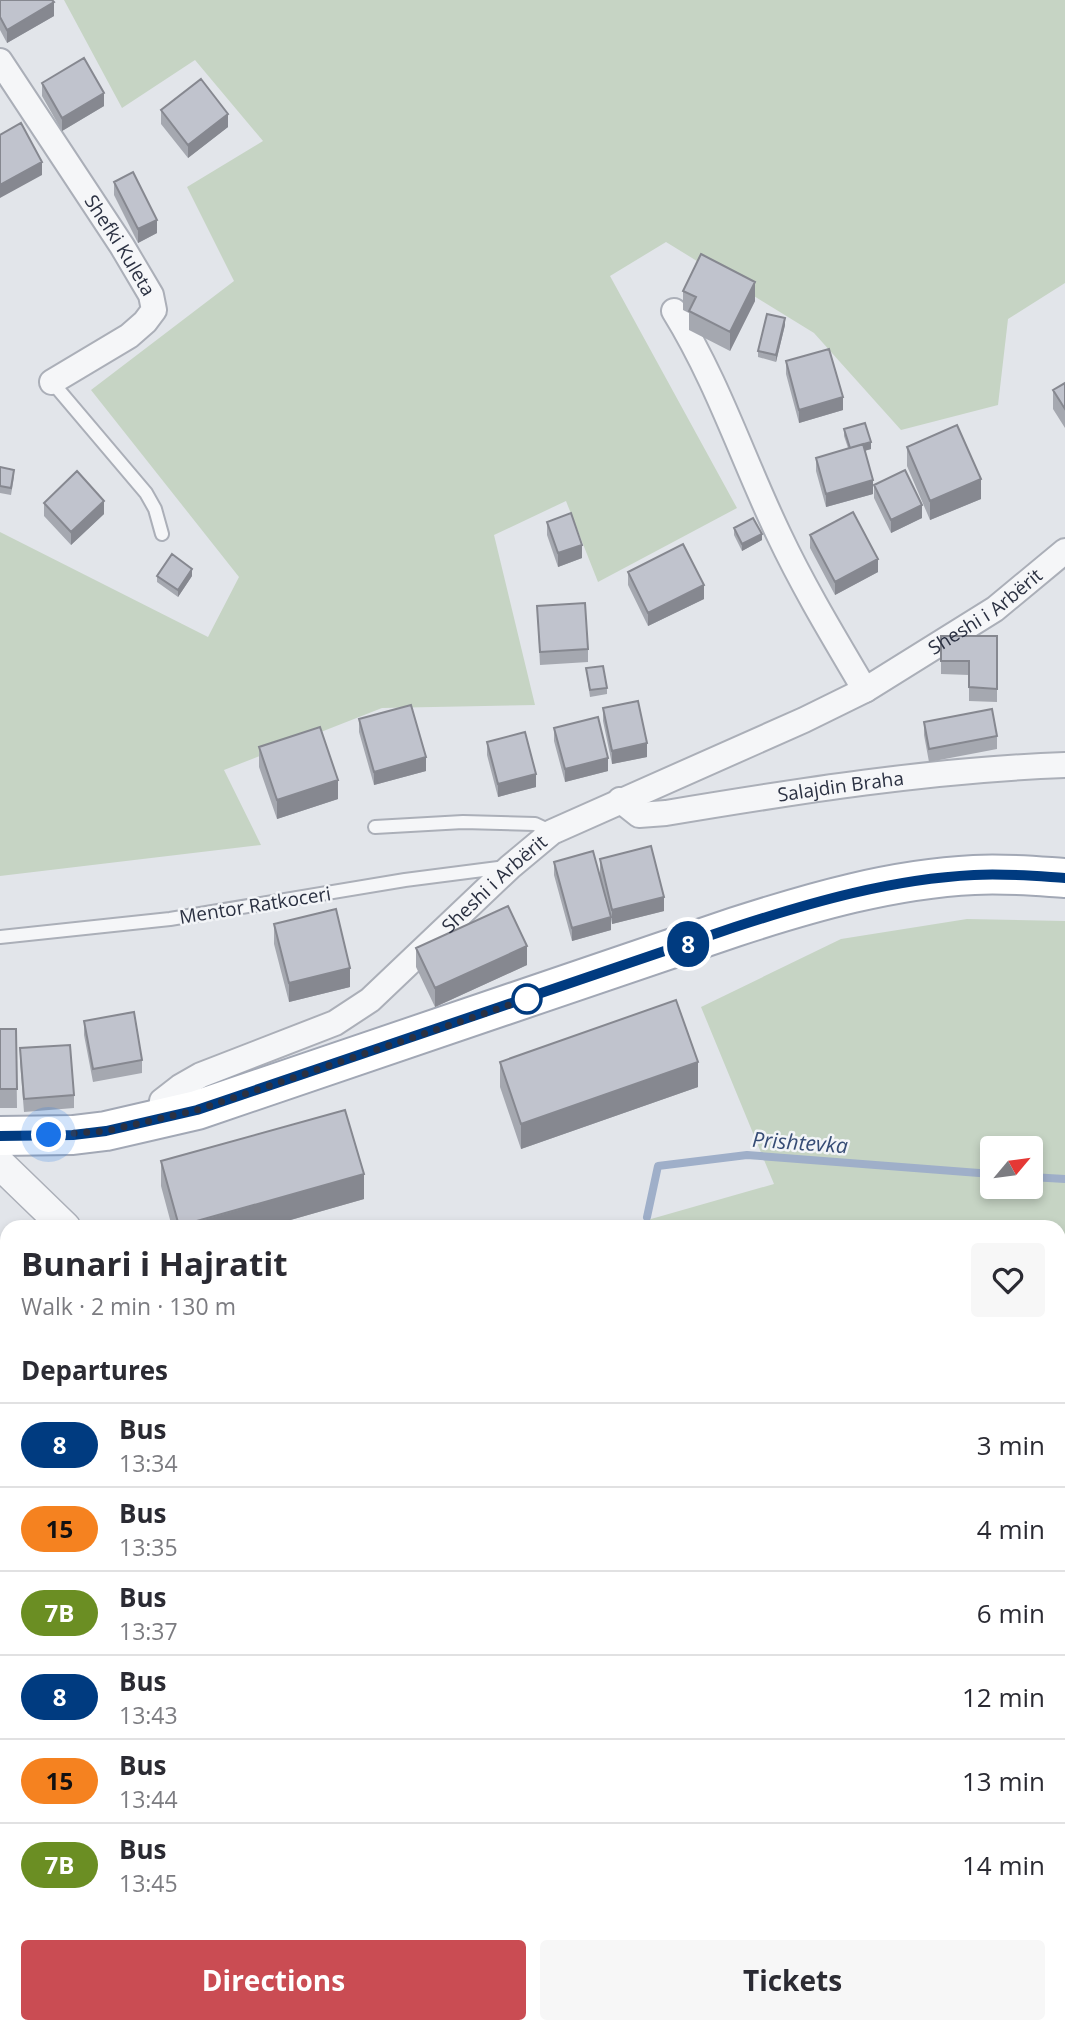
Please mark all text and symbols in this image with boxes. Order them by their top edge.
street label: Shefki Kuleta [79,190,162,301]
street label: Sheshi i Arbërit [923,562,1048,661]
street label: Salajdin Braha [776,765,905,808]
street label: Sheshi i Arbërit [436,829,552,938]
street label: Mentor Ratkoceri [177,880,333,930]
line badge: 8 [665,921,711,967]
text: 8 [681,927,695,960]
unlabelled marker [512,984,542,1014]
your location [31,1117,66,1152]
water label: Prishtevka [751,1125,849,1159]
north arrow [980,1136,1043,1199]
map controls [980,1136,1043,1199]
text: Bunari i Hajratit [21,1241,288,1286]
button: heart [971,1243,1045,1317]
text: Walk · 2 min · 130 m [21,1290,236,1322]
text: Departures [21,1352,168,1388]
text: Bus [119,1411,166,1447]
text: 3 min [977,1427,1045,1463]
text: 8 [53,1428,66,1461]
text: 13:34 [119,1447,178,1479]
text: Bus [119,1495,166,1531]
text: 4 min [977,1511,1045,1547]
text: 15 [46,1512,73,1545]
text: 13:35 [119,1531,178,1563]
text: Bus [119,1579,166,1615]
text: 6 min [977,1595,1045,1631]
text: 7B [45,1596,74,1629]
text: 13:37 [119,1615,178,1647]
text: Bus [119,1663,166,1699]
text: 12 min [962,1679,1045,1715]
text: 8 [53,1680,66,1713]
text: 13:43 [119,1699,178,1731]
text: Bus [119,1747,166,1783]
text: 13 min [962,1763,1045,1799]
text: 15 [46,1764,73,1797]
text: 13:44 [119,1783,178,1815]
text: Bus [119,1831,166,1867]
text: 14 min [962,1847,1045,1883]
text: 7B [45,1848,74,1881]
text: 13:45 [119,1867,178,1899]
button: Directions [21,1940,526,2020]
button: Tickets [540,1940,1045,2020]

